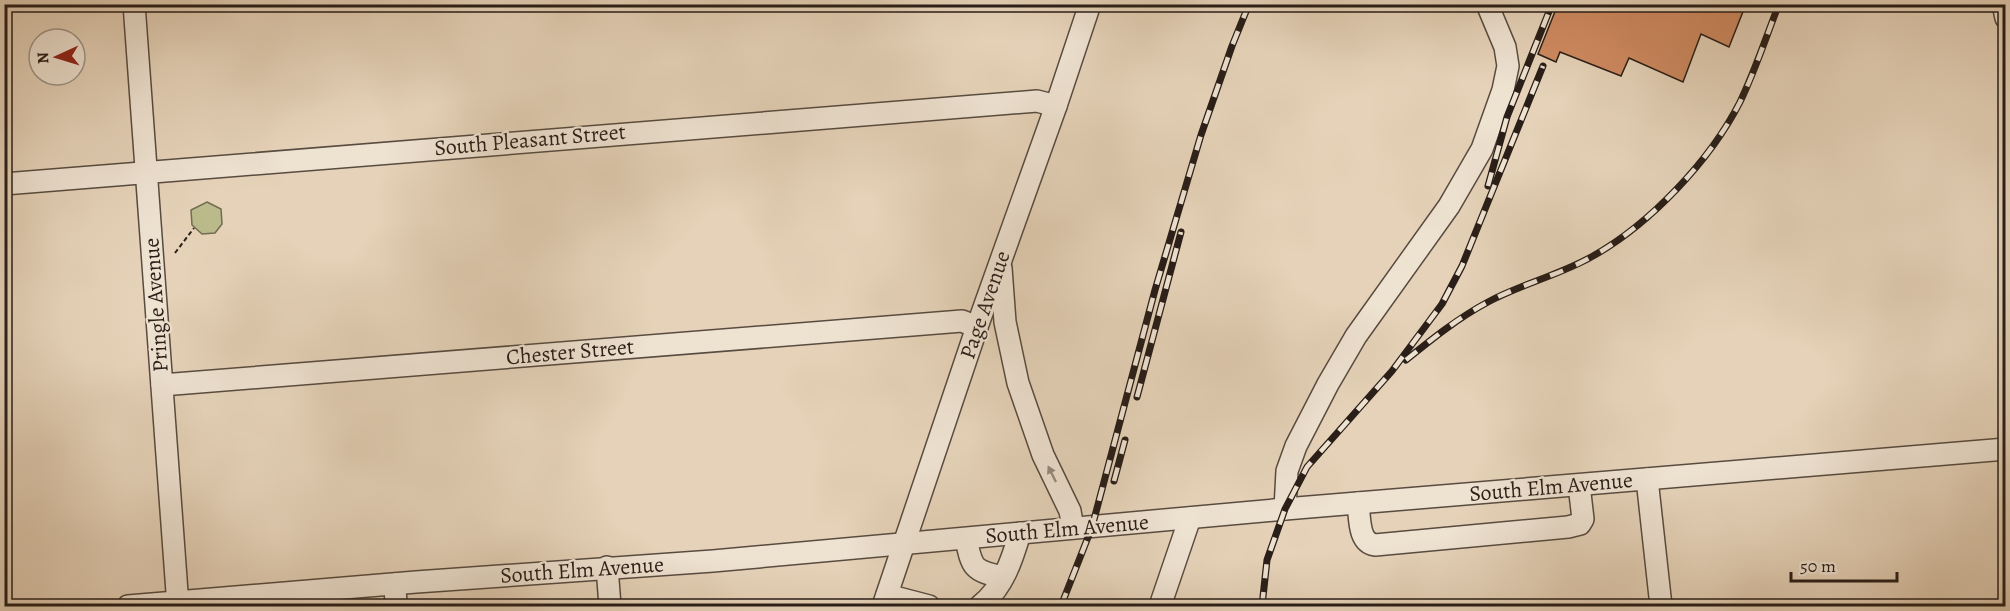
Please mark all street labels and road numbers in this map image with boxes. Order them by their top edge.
street label: South Pleasant Street [433,117,627,163]
street label: Pringle Avenue [136,237,176,373]
street label: Page Avenue [952,247,1018,363]
street label: Chester Street [505,331,635,373]
street label: South Elm Avenue [1468,465,1634,509]
street label: South Elm Avenue [984,507,1150,551]
street label: South Elm Avenue [499,549,665,591]

